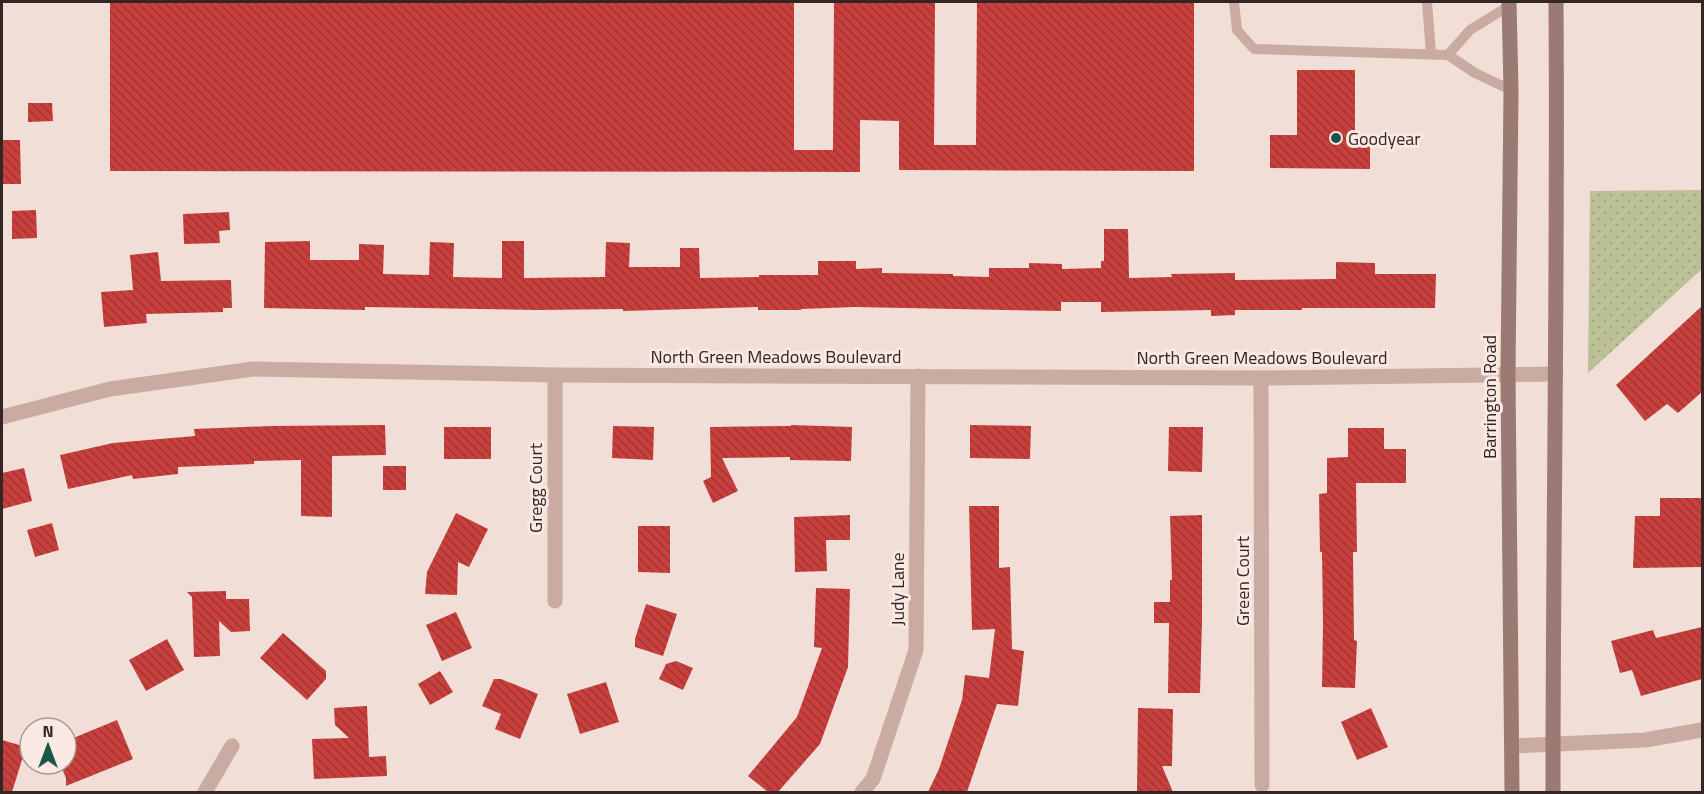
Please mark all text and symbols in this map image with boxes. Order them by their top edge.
place label: Goodyear [1348,125,1421,152]
marker: Goodyear [1329,131,1343,145]
street label: Barrington Road [1476,335,1503,459]
street label: North Green Meadows Boulevard [650,343,902,370]
street label: North Green Meadows Boulevard [1136,344,1388,371]
street label: Gregg Court [522,442,549,533]
street label: Green Court [1229,535,1256,626]
street label: Judy Lane [884,552,911,626]
north arrow [18,716,78,776]
text: N [42,719,54,743]

